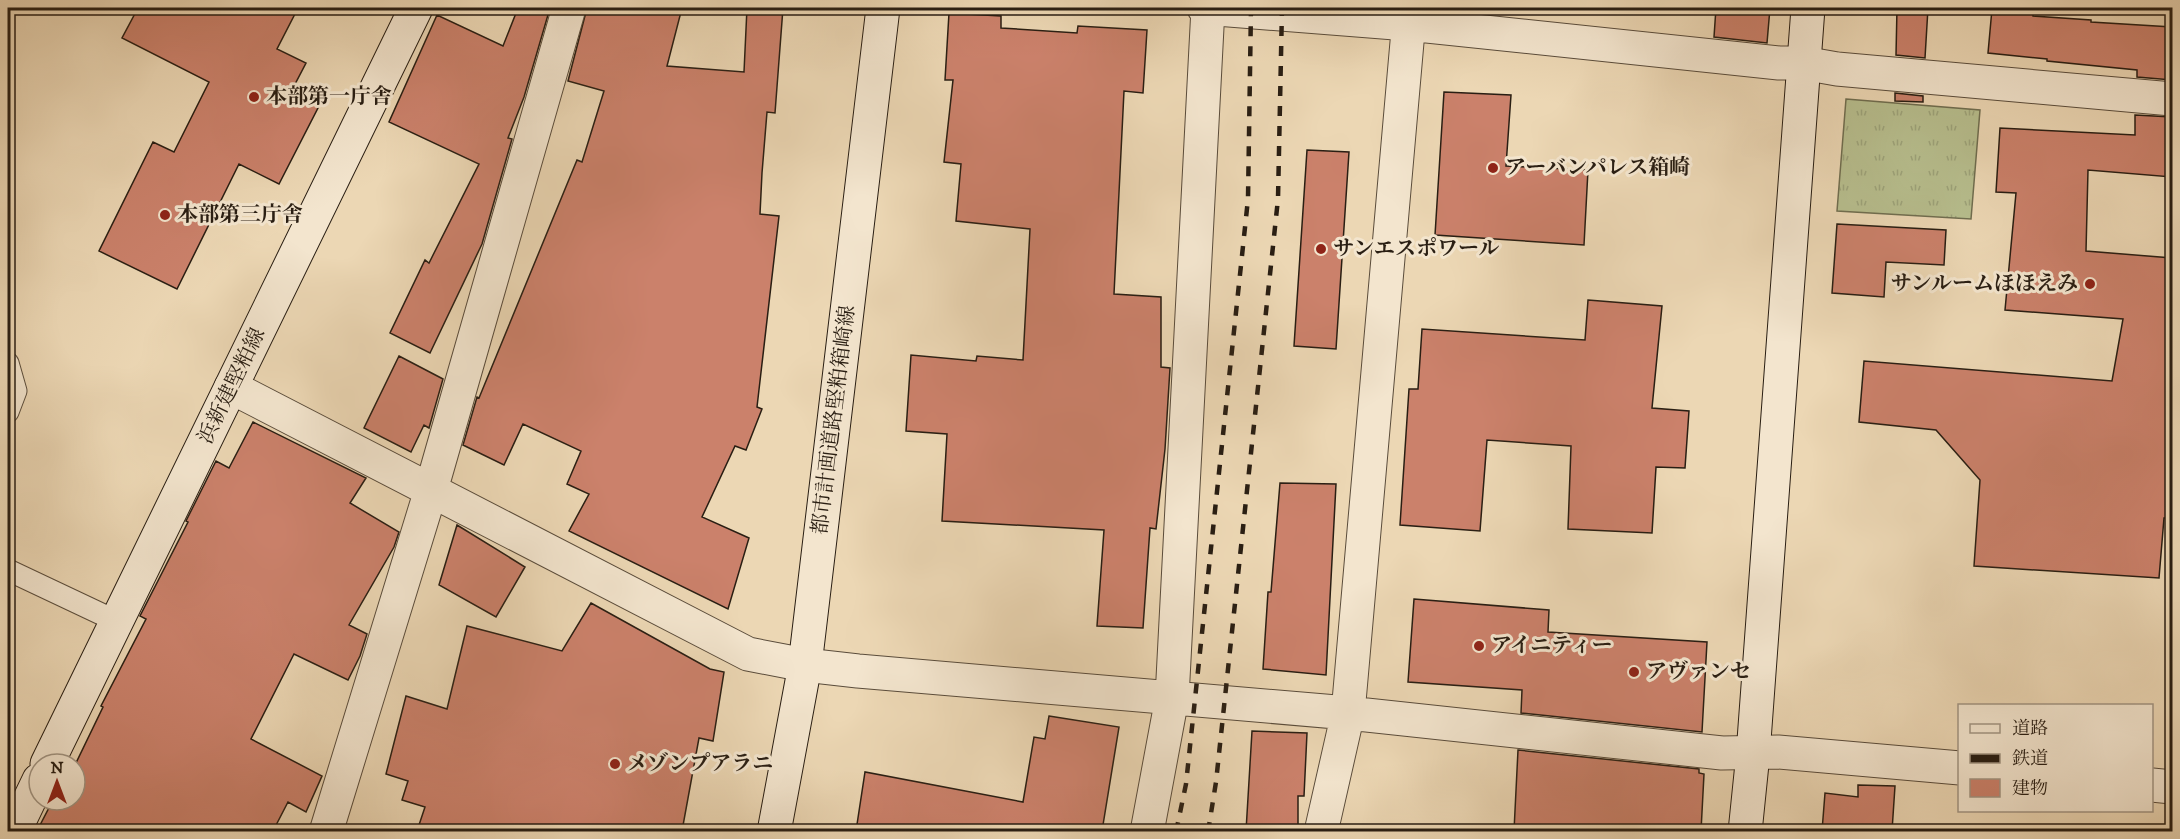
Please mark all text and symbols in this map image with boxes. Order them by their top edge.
place label: 本部第一庁舎 [266,84,392,110]
marker: 本部第一庁舎 [247,90,261,104]
place label: アーバンパレス箱崎 [1505,155,1690,181]
marker: アーバンパレス箱崎 [1486,161,1500,175]
place label: 本部第三庁舎 [177,202,303,228]
marker: 本部第三庁舎 [158,208,172,222]
place label: サンエスポワール [1333,236,1500,262]
marker: サンエスポワール [1314,242,1328,256]
place label: サンルームほほえみ [1891,271,2078,297]
marker: サンルームほほえみ [2083,277,2097,291]
street label: 都市計画道路堅粕箱崎線 [807,304,861,536]
street label: 浜新建堅粕線 [193,324,271,448]
place label: アイニティー [1491,633,1613,659]
marker: アイニティー [1472,639,1486,653]
place label: アヴァンセ [1646,659,1751,685]
marker: アヴァンセ [1627,665,1641,679]
legend [1958,704,2153,812]
text: 道路 [2012,718,2048,740]
text: 鉄道 [2012,748,2048,770]
place label: メゾンプアラニ [627,751,773,777]
north arrow [27,752,87,812]
marker: メゾンプアラニ [608,757,622,771]
text: N [50,758,64,778]
text: 建物 [2012,778,2048,800]

